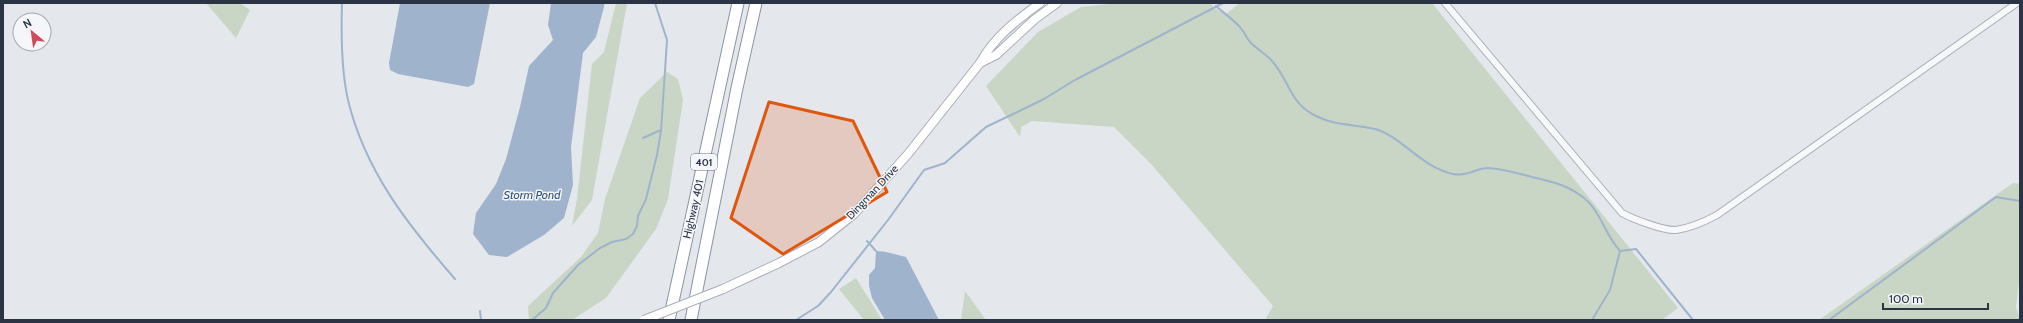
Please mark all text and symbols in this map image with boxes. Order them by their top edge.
north arrow [12,12,52,52]
text: N [20,15,34,31]
road number: 401 [691,154,717,170]
street label: Dingman Drive [843,161,901,222]
street label: Highway 401 [679,178,707,240]
water label: Storm Pond [504,187,561,202]
scale bar [1883,285,1988,311]
text: 100 m [1889,291,1923,306]

